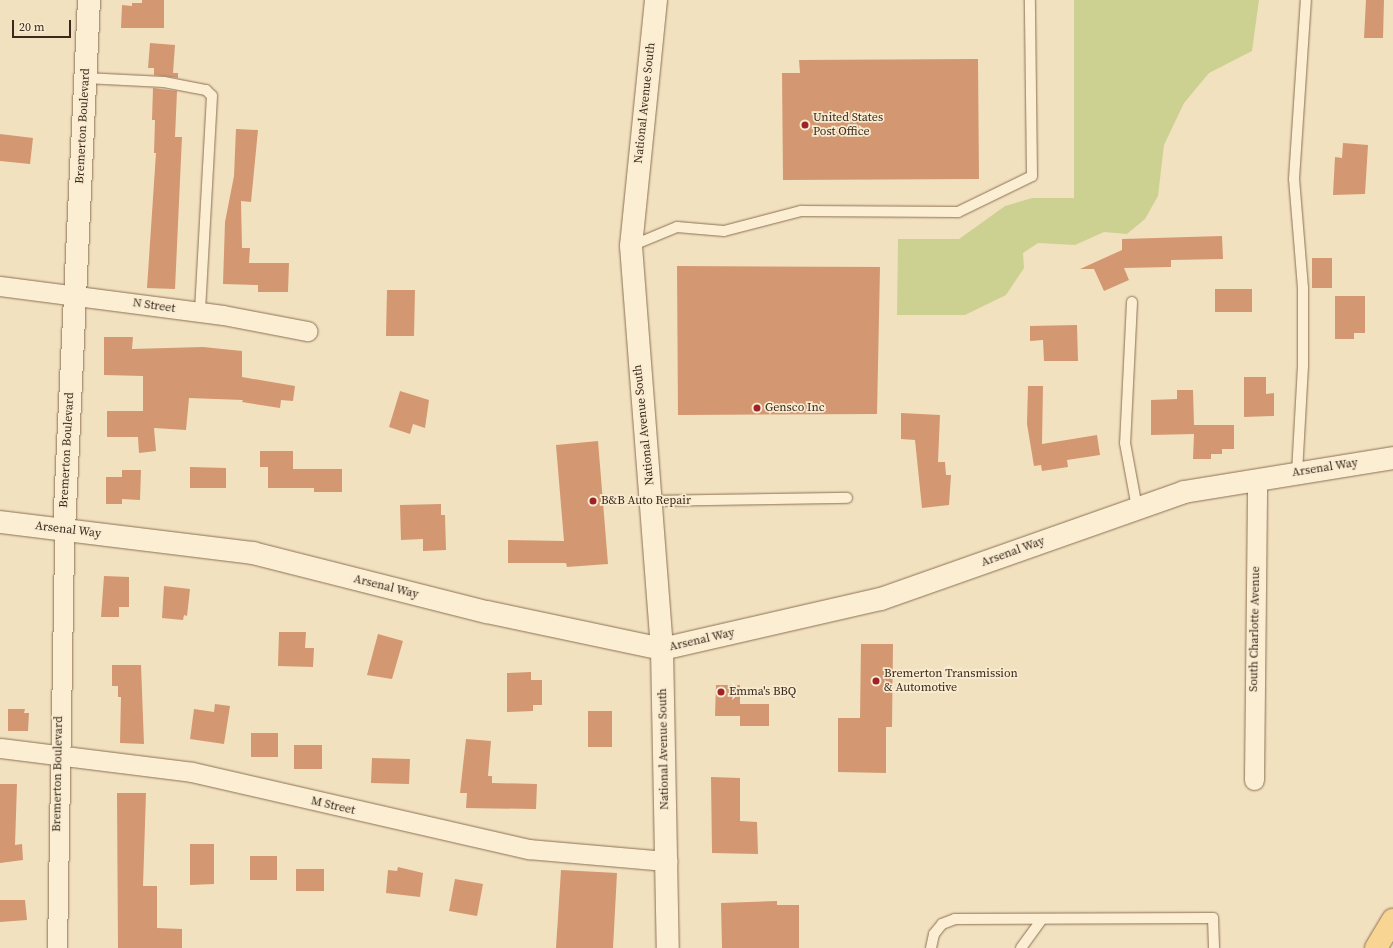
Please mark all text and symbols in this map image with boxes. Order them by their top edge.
scale bar [14,12,73,38]
text: 20 m [19,19,45,35]
street label: National Avenue South [631,42,659,164]
street label: Bremerton Boulevard [73,68,93,184]
place label: United States Post Office [813,111,883,139]
marker: United States Post Office [800,120,810,130]
street label: N Street [132,296,176,316]
street label: National Avenue South [630,364,658,486]
street label: Bremerton Boulevard [57,392,77,508]
place label: Gensco Inc [765,401,825,415]
marker: Gensco Inc [752,403,762,413]
street label: Arsenal Way [1291,456,1359,480]
place label: B&B Auto Repair [601,494,691,508]
marker: B&B Auto Repair [588,496,598,506]
street label: Arsenal Way [34,519,102,541]
street label: Arsenal Way [979,534,1047,570]
street label: South Charlotte Avenue [1247,566,1263,692]
street label: Arsenal Way [352,572,420,602]
street label: Arsenal Way [668,625,736,655]
place label: Bremerton Transmission & Automotive [884,667,1018,695]
marker: Bremerton Transmission & Automotive [871,676,881,686]
place label: Emma's BBQ [729,685,796,699]
marker: Emma's BBQ [716,687,726,697]
street label: National Avenue South [656,688,672,810]
street label: Bremerton Boulevard [50,716,66,832]
street label: M Street [310,794,356,818]

